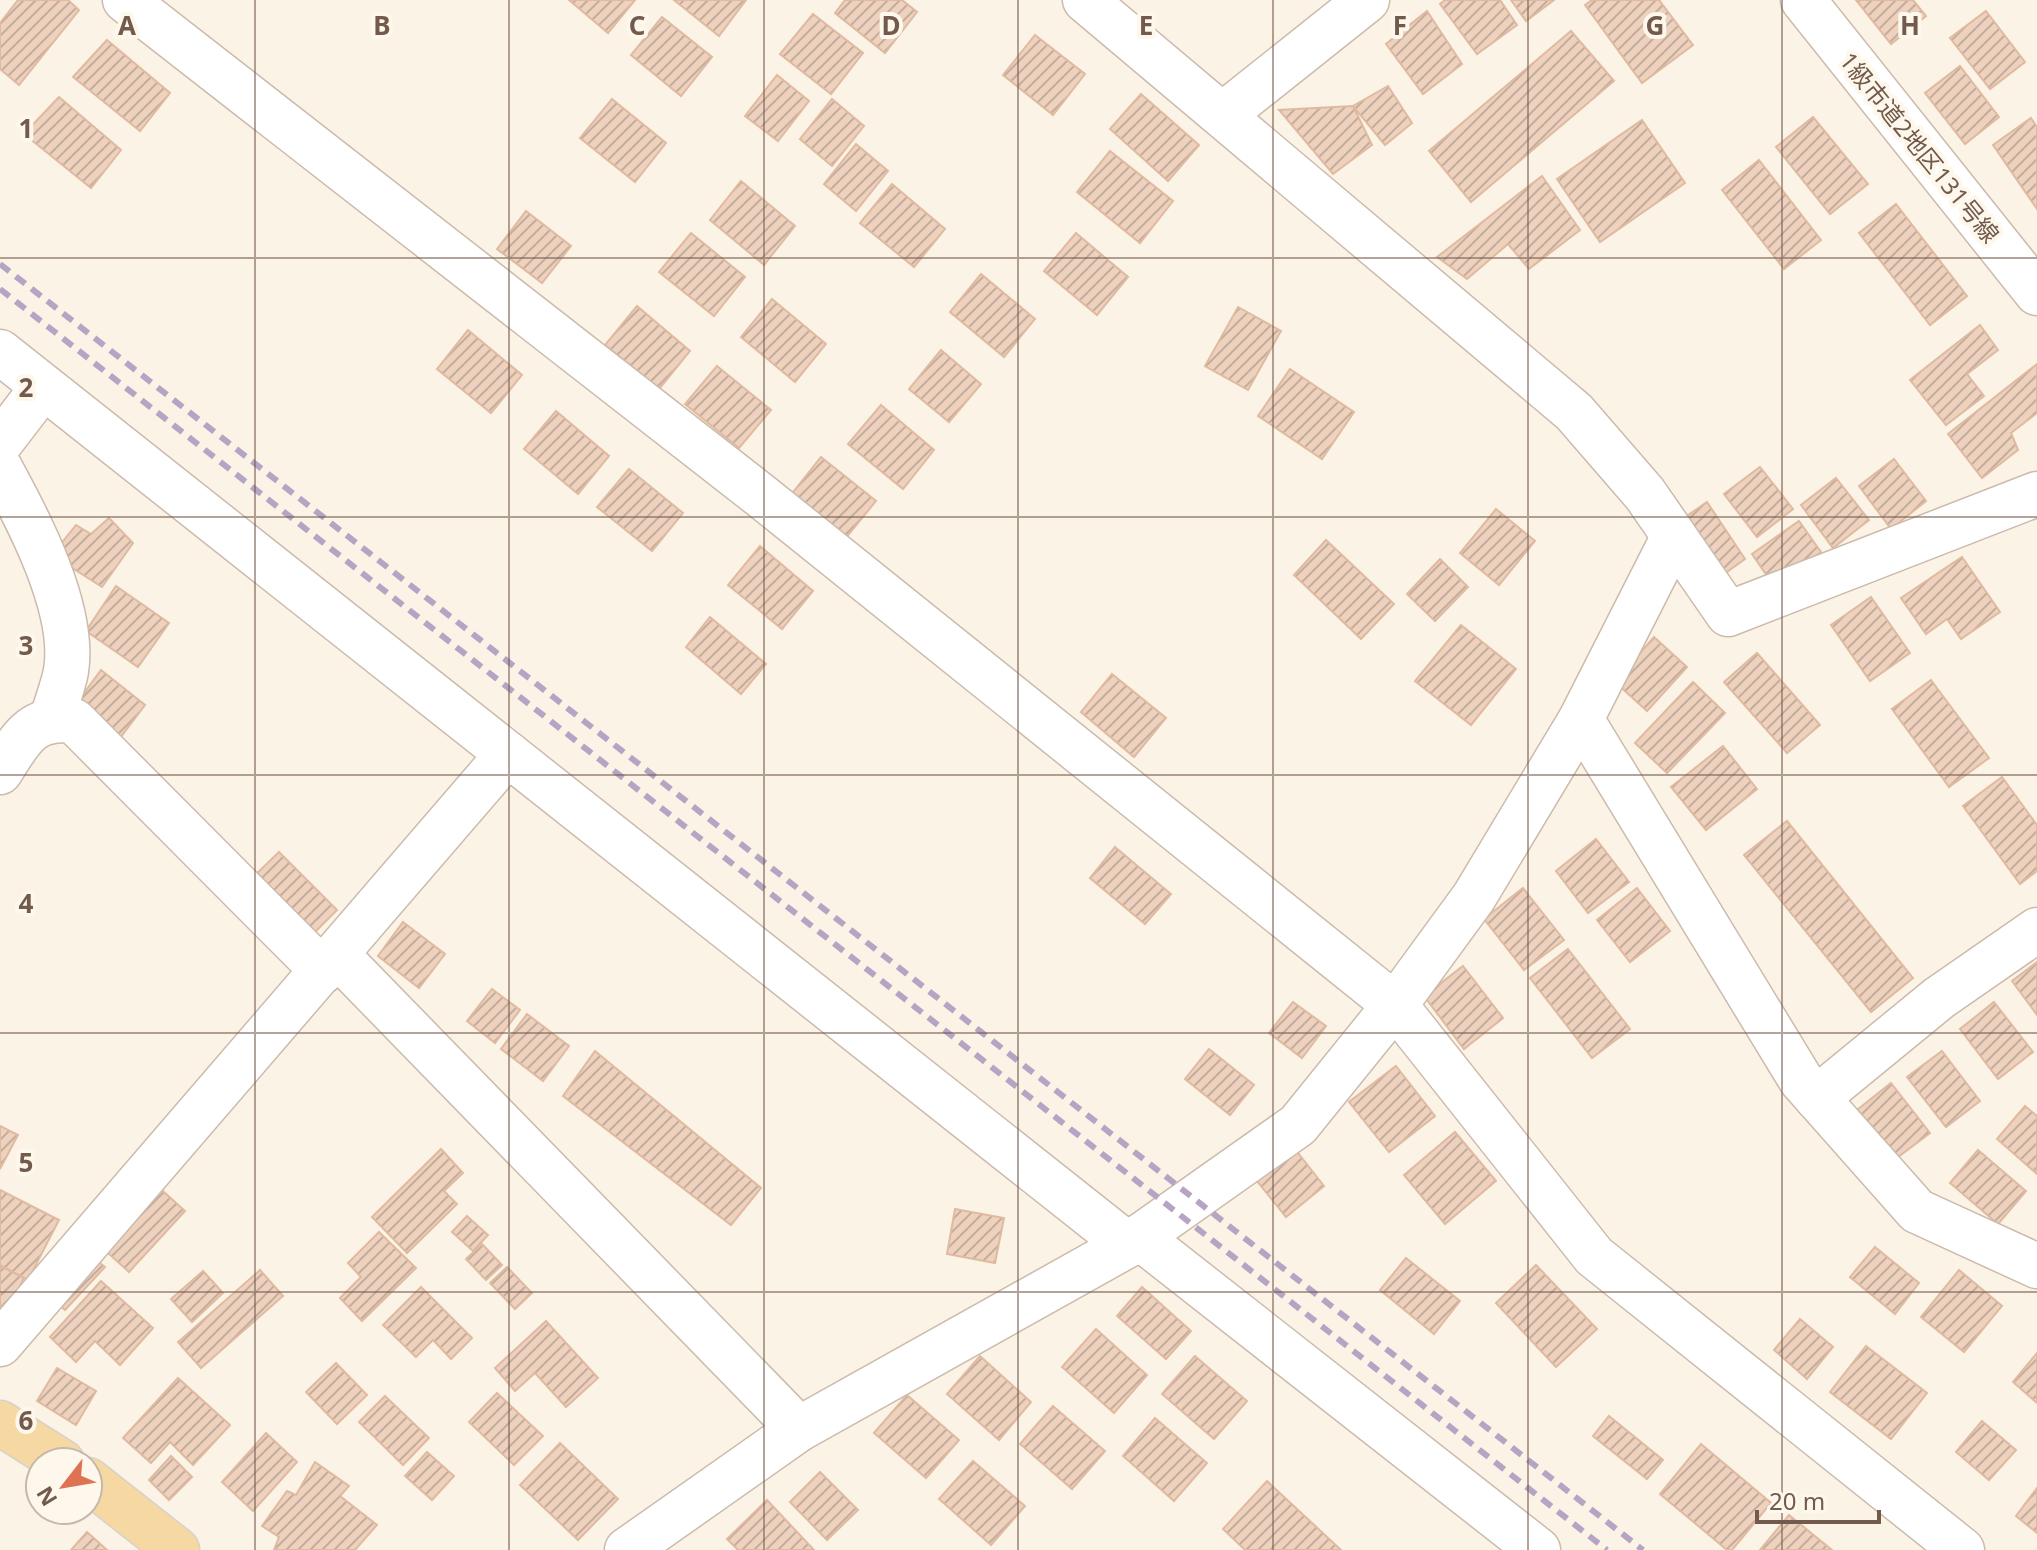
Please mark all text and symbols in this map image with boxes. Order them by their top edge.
text: A [118,7,136,43]
text: B [373,7,391,43]
text: C [629,7,645,43]
text: D [881,7,901,43]
text: E [1139,7,1153,43]
text: F [1393,7,1407,43]
text: G [1646,7,1664,43]
text: H [1900,7,1920,43]
street label: 1級市道2地区131号線 [1833,45,2007,249]
text: 1 [19,110,33,146]
text: 2 [19,369,34,405]
text: 3 [19,627,33,663]
text: 4 [19,885,34,921]
text: 5 [19,1144,33,1180]
text: 6 [19,1402,34,1438]
north arrow [24,1446,104,1526]
scale bar [1757,1474,1879,1524]
text: N [29,1481,63,1512]
text: 20 m [1769,1484,1825,1517]

